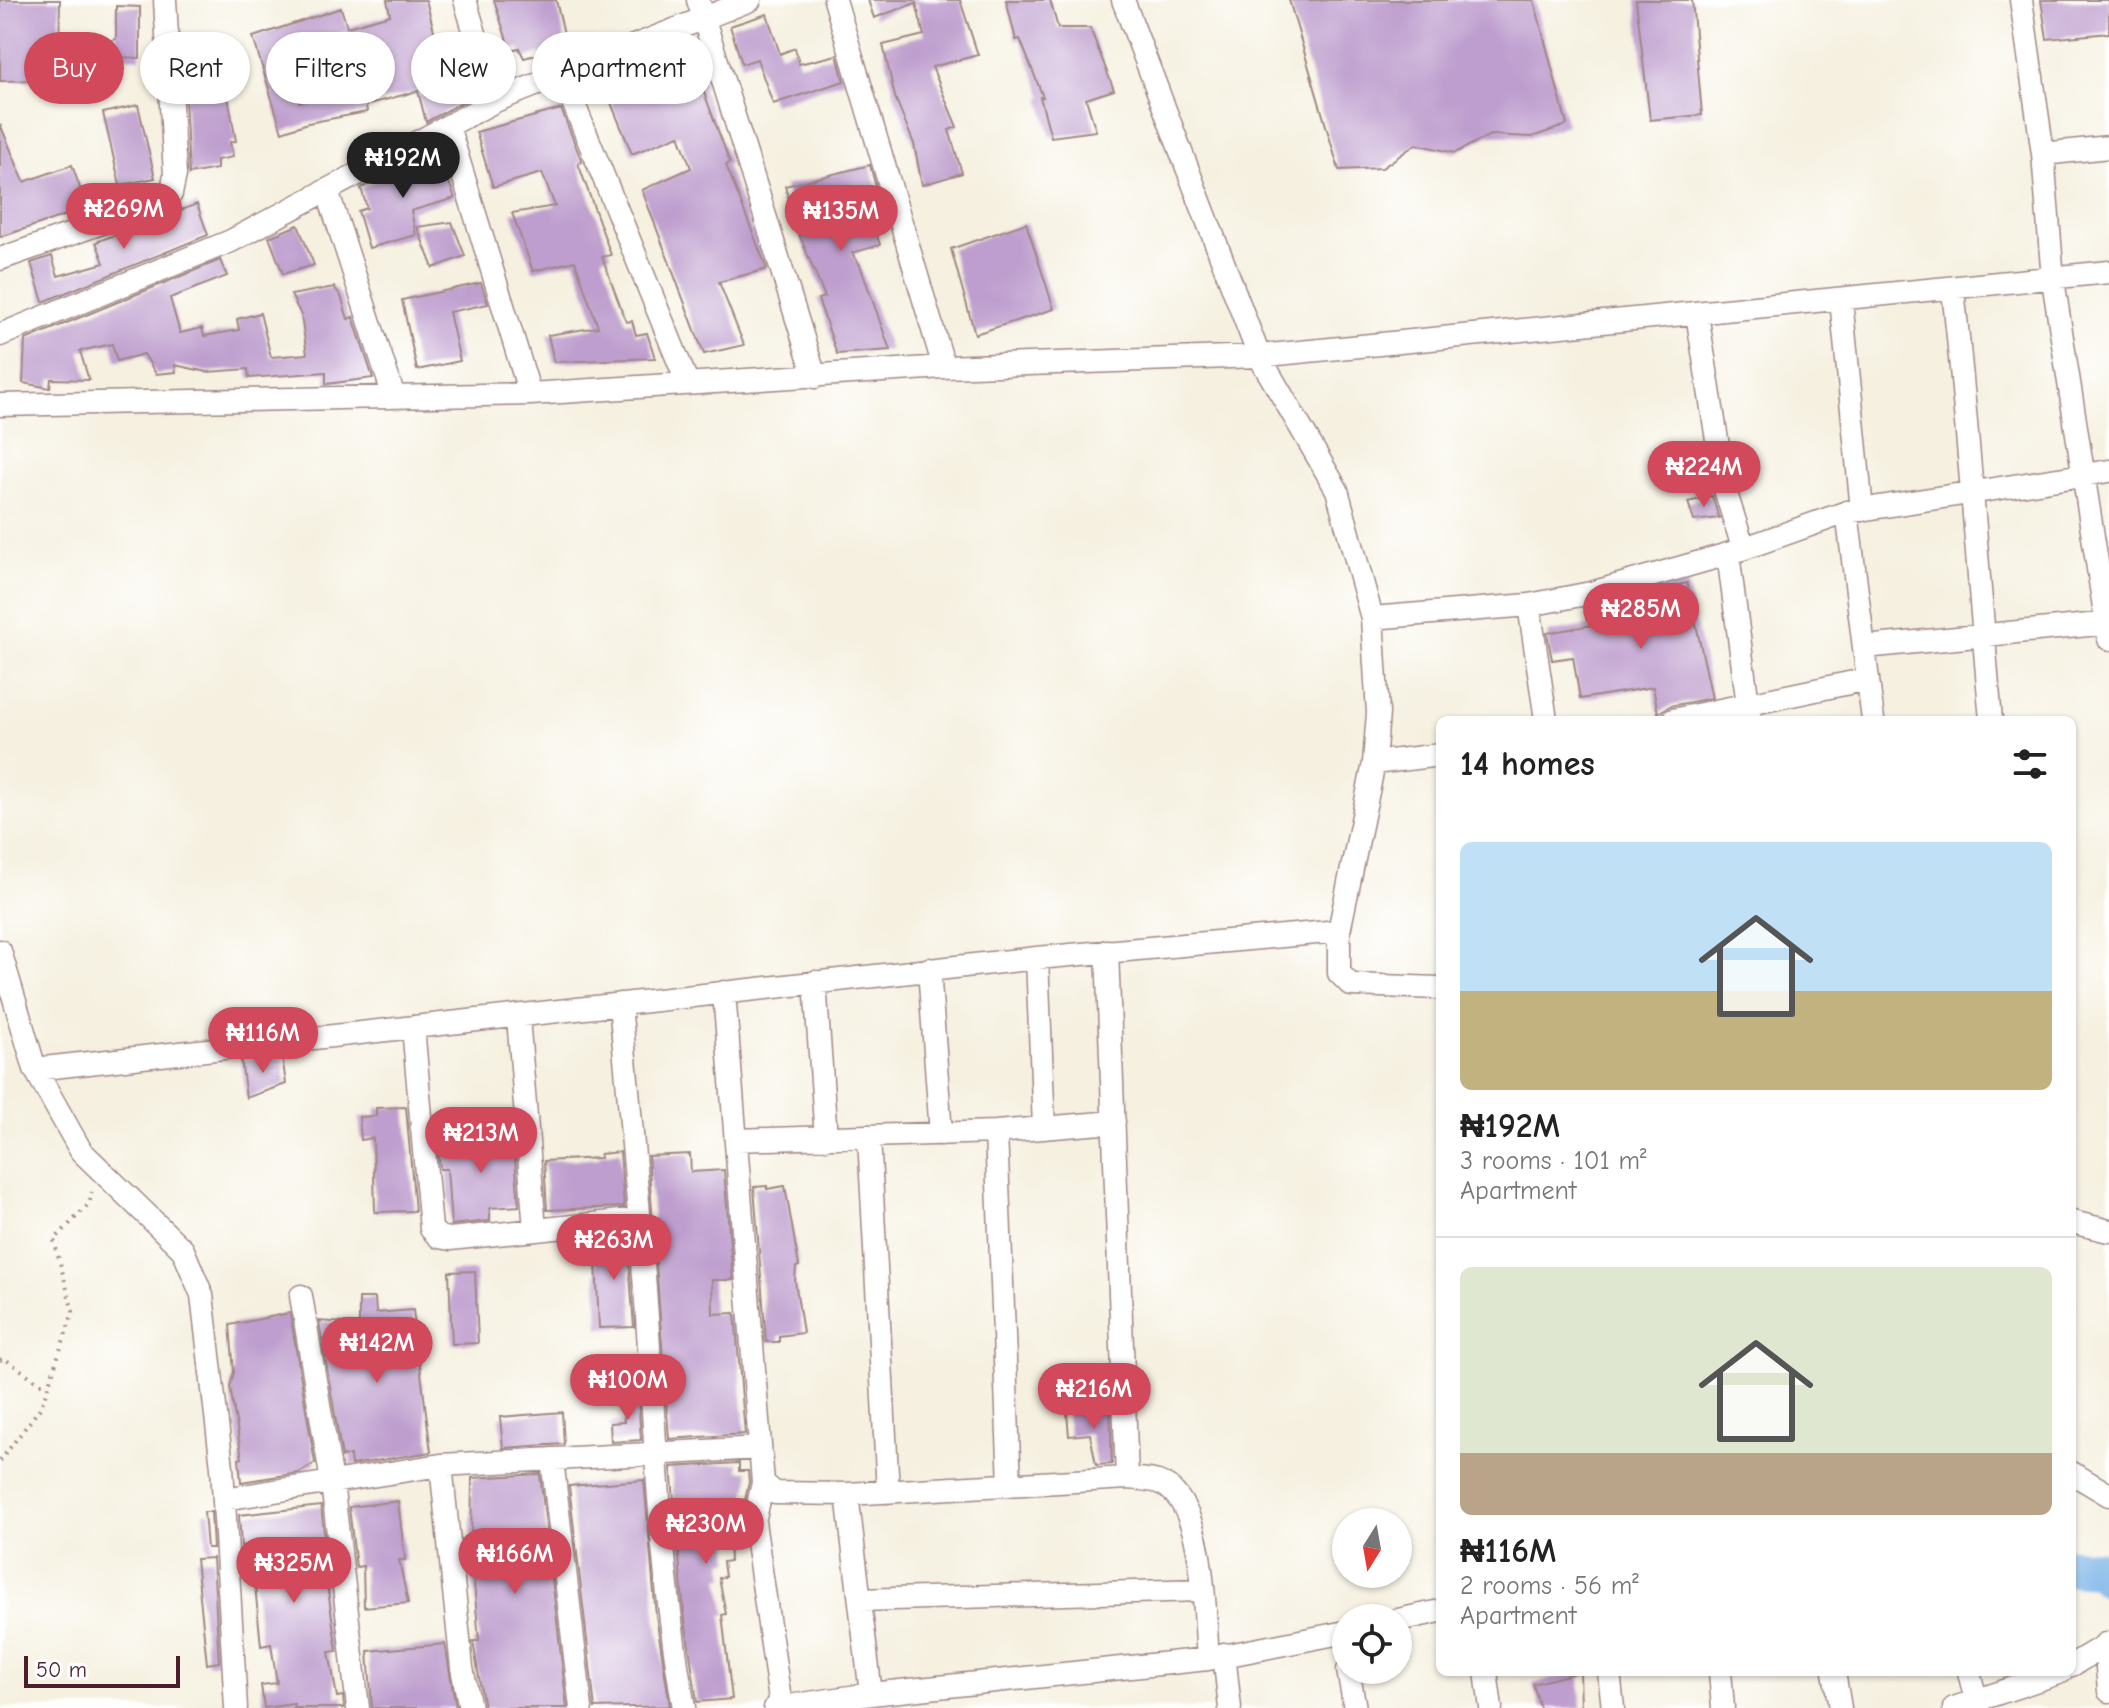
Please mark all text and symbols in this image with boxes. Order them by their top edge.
chip: Buy [24,32,124,104]
chip: Rent [140,32,250,104]
chip: Filters [266,32,395,104]
chip: New [411,32,516,104]
chip: Apartment [532,32,713,104]
pin: ₦192M [347,132,459,200]
text: ₦192M [365,143,441,173]
pin: ₦269M [68,183,180,251]
pin: ₦135M [785,185,897,253]
text: ₦269M [84,194,164,224]
text: ₦135M [803,196,879,226]
pin: ₦224M [1648,441,1760,509]
text: ₦224M [1665,452,1743,482]
pin: ₦285M [1585,583,1697,651]
text: ₦285M [1601,594,1681,624]
icon: filters [2008,742,2052,786]
text: 14 homes [1460,744,1595,784]
icon: home [1684,894,1828,1038]
pin: ₦116M [207,1007,319,1075]
text: ₦116M [226,1018,300,1048]
text: ₦192M [1460,1106,1560,1146]
pin: ₦213M [425,1107,537,1175]
text: ₦213M [443,1118,519,1148]
text: 3 rooms · 101 m² [1460,1146,1647,1176]
text: Apartment [1460,1176,1576,1206]
pin: ₦263M [558,1214,670,1282]
text: ₦263M [574,1225,654,1255]
pin: ₦142M [321,1317,433,1385]
icon: home [1684,1319,1828,1463]
text: ₦142M [340,1328,414,1358]
pin: ₦100M [572,1354,684,1422]
pin: ₦216M [1038,1363,1150,1431]
text: ₦100M [588,1365,668,1395]
text: ₦216M [1056,1374,1132,1404]
pin: ₦230M [650,1498,762,1566]
north arrow [1332,1508,1412,1588]
map controls [1332,1508,1412,1684]
text: ₦230M [666,1509,746,1539]
pin: ₦166M [459,1528,571,1596]
text: ₦116M [1460,1531,1556,1571]
pin: ₦325M [238,1537,350,1605]
text: ₦166M [476,1539,554,1569]
text: ₦325M [254,1548,334,1578]
text: 2 rooms · 56 m² [1460,1571,1639,1601]
text: Apartment [1460,1601,1576,1631]
button: locate [1332,1604,1412,1684]
scale bar [24,1652,180,1688]
text: 50 m [36,1657,87,1683]

